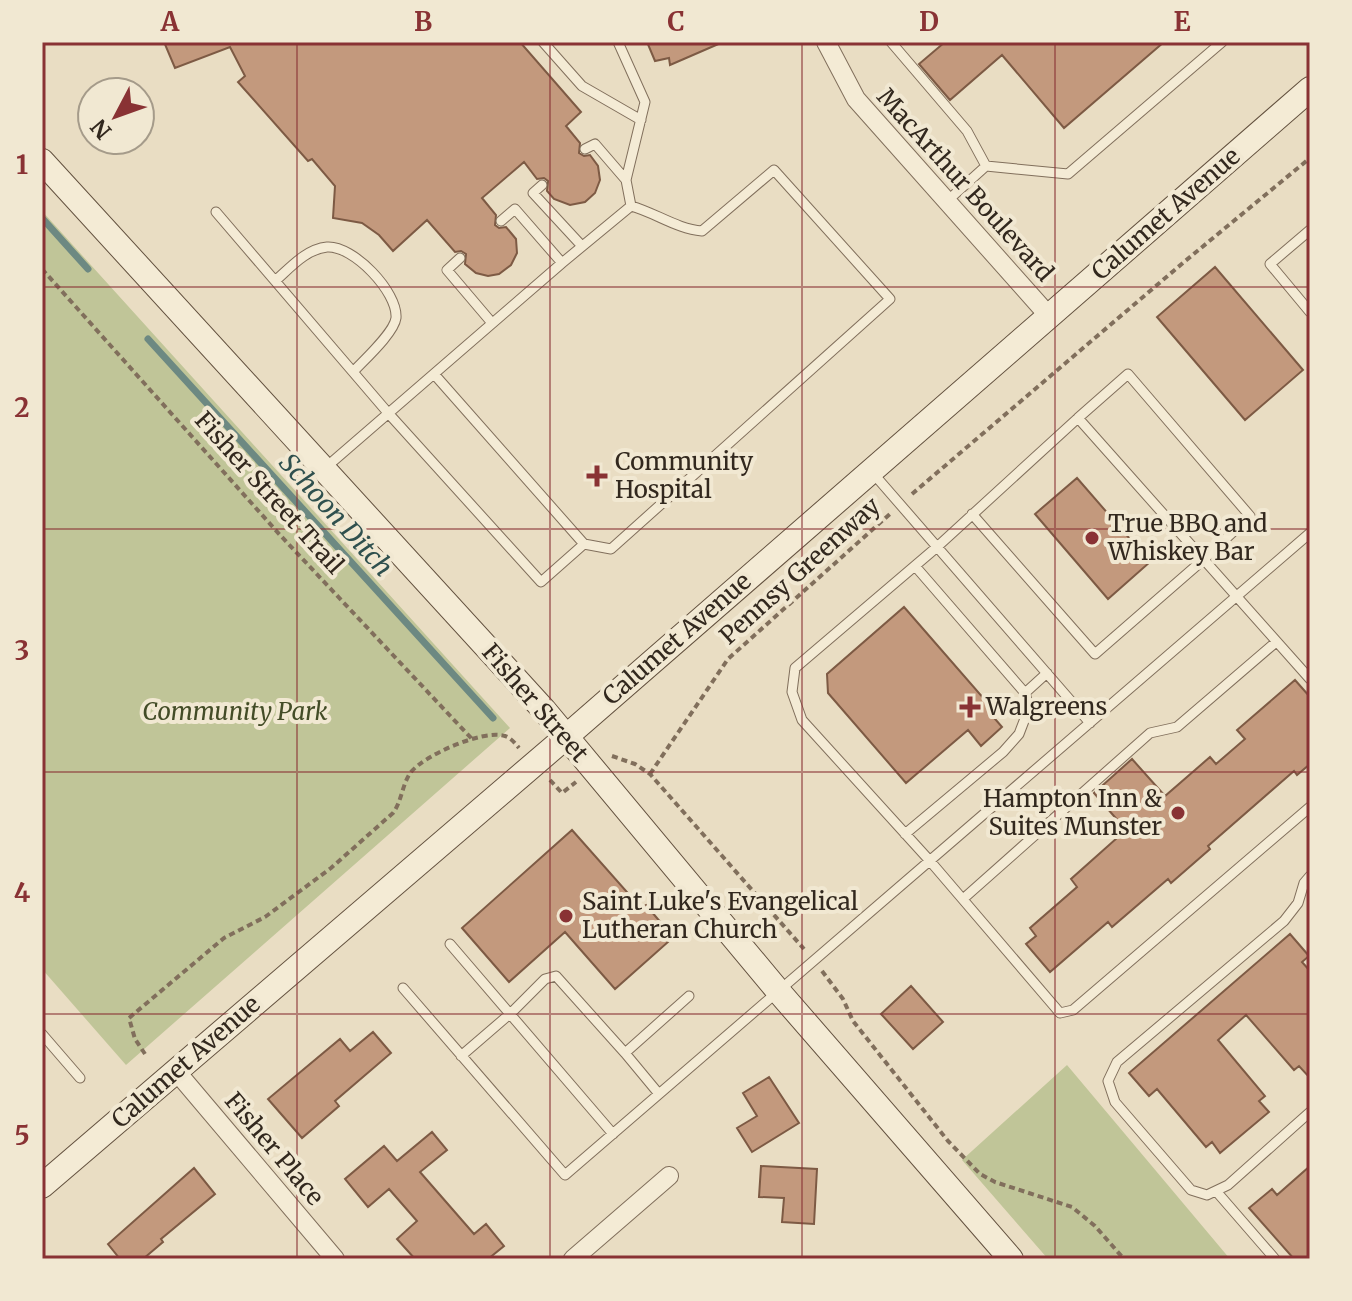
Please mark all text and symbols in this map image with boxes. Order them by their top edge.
text: A [160,5,180,38]
text: B [414,5,432,38]
text: C [667,5,685,38]
text: D [919,5,939,38]
text: E [1174,5,1191,38]
north arrow [76,76,156,156]
street label: MacArthur Boulevard [870,82,1060,288]
text: N [84,113,117,145]
street label: Calumet Avenue [1085,141,1246,287]
text: 1 [16,148,28,181]
text: 2 [14,391,30,424]
street label: Fisher Street Trail [188,405,350,580]
water label: Schoon Ditch [273,446,400,583]
place label: Community Hospital [615,446,753,505]
marker: Community Hospital [586,465,608,487]
street label: Pennsy Greenway [713,490,886,651]
place label: True BBQ and Whiskey Bar [1107,508,1267,567]
marker: True BBQ and Whiskey Bar [1083,529,1101,547]
street label: Calumet Avenue [596,566,757,712]
text: 3 [15,634,29,667]
street label: Fisher Street [475,637,596,769]
place label: Walgreens [985,691,1107,722]
park label: Community Park [142,696,328,727]
marker: Walgreens [961,698,979,716]
place label: Hampton Inn & Suites Munster [983,783,1162,842]
marker: Hampton Inn & Suites Munster [1169,804,1187,822]
text: 4 [14,876,31,909]
place label: Saint Luke's Evangelical Lutheran Church [582,886,858,945]
marker: Saint Luke's Evangelical Lutheran Church [557,907,575,925]
street label: Calumet Avenue [105,989,266,1135]
street label: Fisher Place [218,1086,331,1212]
text: 5 [14,1119,30,1152]

